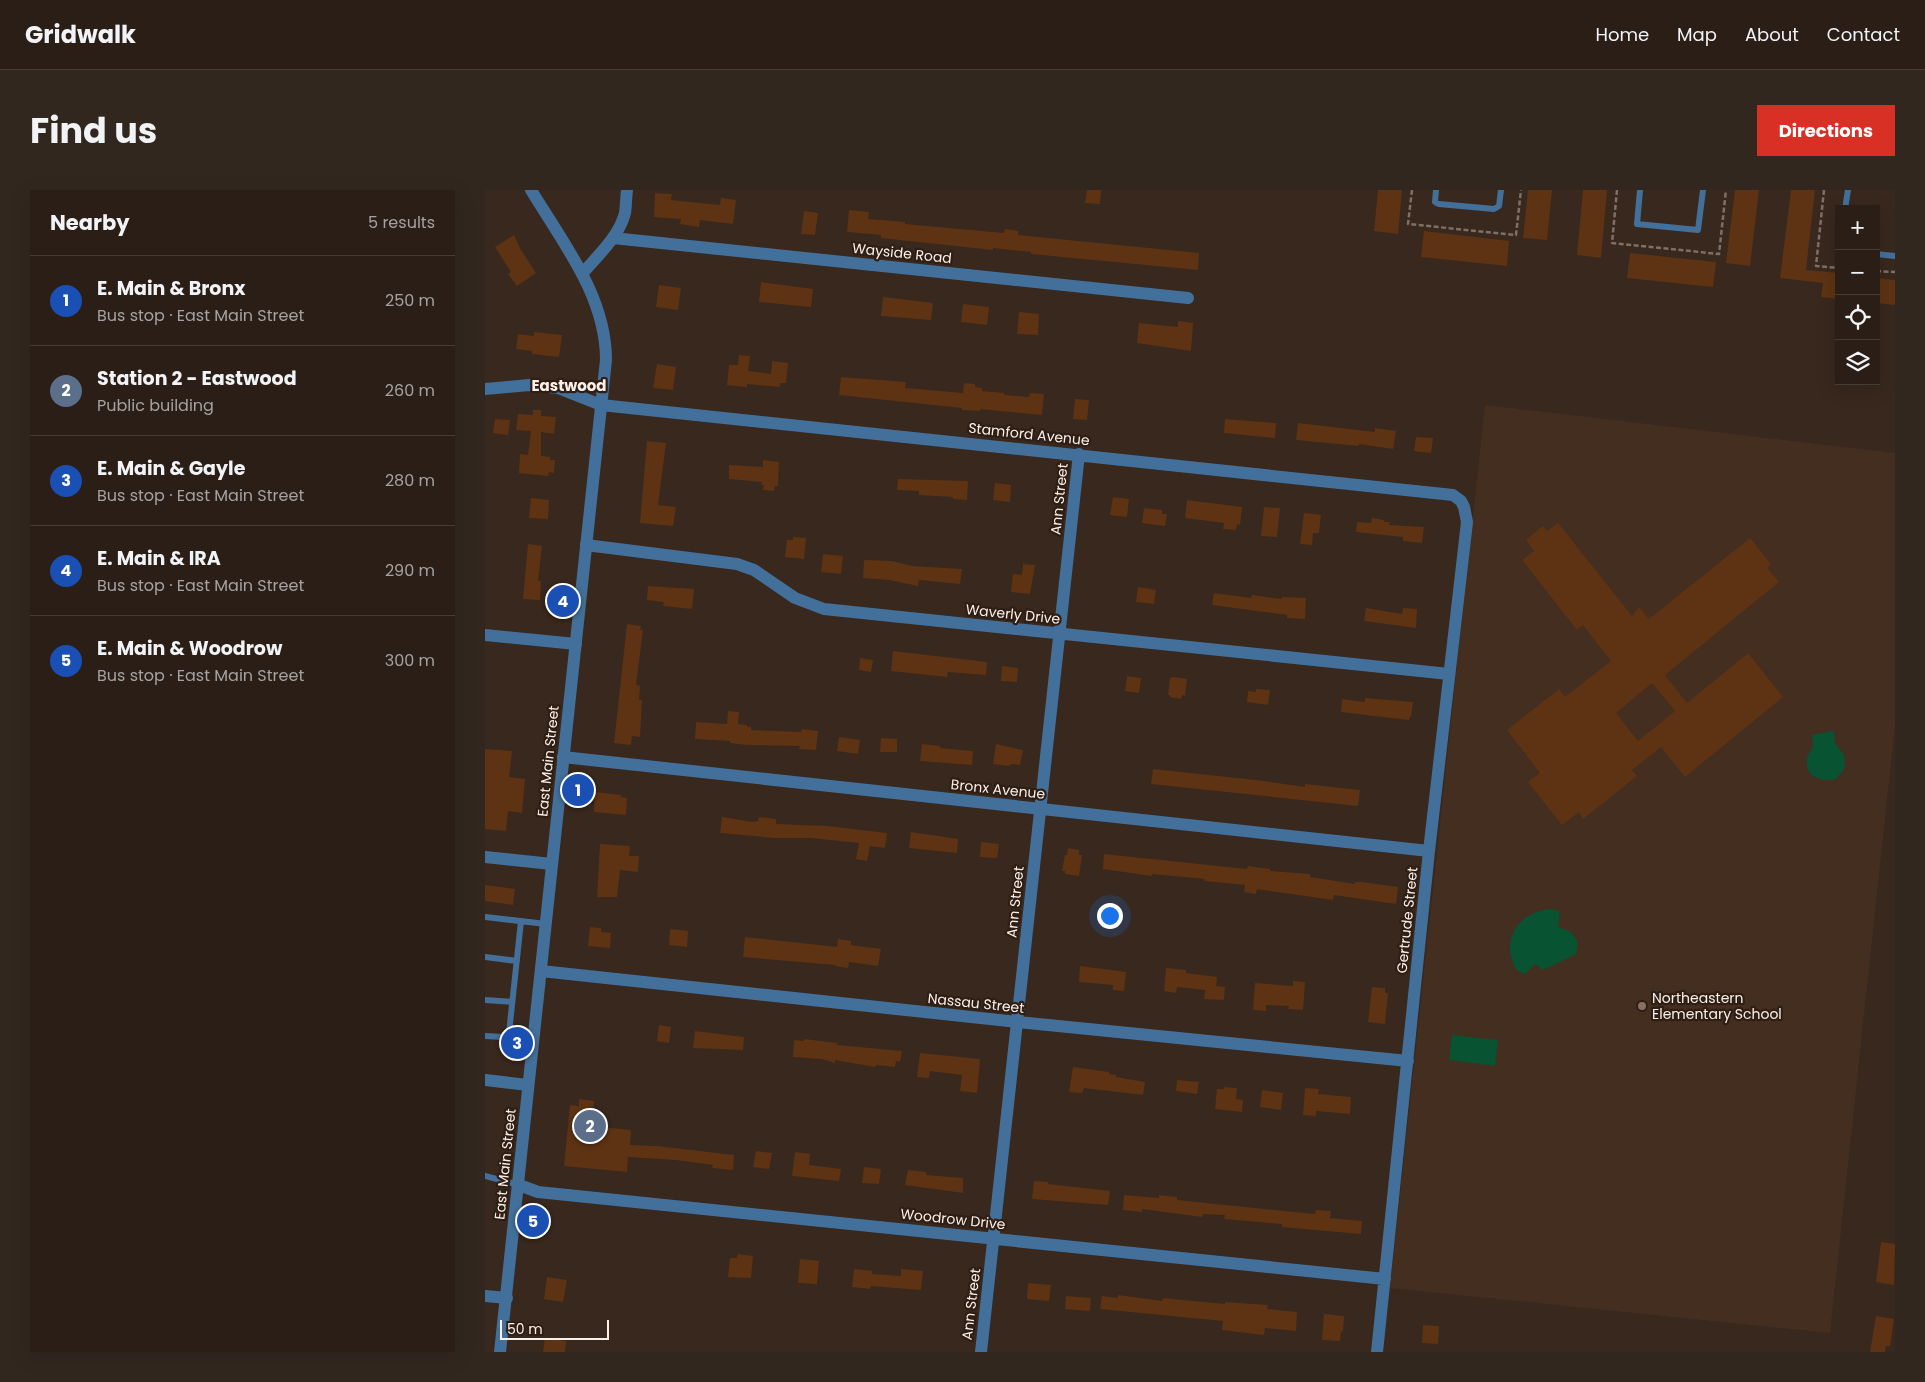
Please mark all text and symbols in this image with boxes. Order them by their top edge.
text: Gridwalk [25,18,136,51]
text: Home [1595,22,1649,47]
text: Map [1677,22,1717,47]
text: About [1745,22,1799,47]
text: Contact [1827,22,1900,47]
button: Directions [1757,105,1895,156]
text: Find us [30,106,157,155]
map controls [1835,205,1880,385]
button: + [1835,205,1880,250]
text: Nearby [50,208,130,237]
text: 5 results [368,211,435,234]
street label: Wayside Road [851,238,953,268]
button: − [1835,250,1880,295]
text: E. Main & Bronx [97,275,245,302]
text: 1 [63,289,69,312]
text: 250 m [385,289,435,312]
button: locate [1835,295,1880,340]
text: Bus stop · East Main Street [97,304,304,327]
button: layers [1835,340,1880,385]
text: Station 2 - Eastwood [97,365,297,392]
district label: Eastwood [531,375,607,396]
text: 2 [61,379,71,402]
text: 260 m [385,379,435,402]
text: Public building [97,394,214,417]
street label: Stamford Avenue [967,418,1091,450]
text: E. Main & Gayle [97,455,245,482]
street label: Ann Street [1045,462,1073,536]
text: 3 [61,469,71,492]
text: 280 m [385,469,435,492]
text: Bus stop · East Main Street [97,484,304,507]
text: E. Main & IRA [97,545,221,572]
text: 4 [61,559,71,582]
text: 290 m [385,559,435,582]
text: Bus stop · East Main Street [97,574,304,597]
pin: 4 [547,582,579,620]
street label: Waverly Drive [965,599,1062,629]
text: E. Main & Woodrow [97,635,282,662]
text: 5 [61,649,71,672]
text: 300 m [385,649,435,672]
text: Bus stop · East Main Street [97,664,304,687]
street label: East Main Street [532,705,564,817]
pin: 1 [562,771,594,809]
street label: Bronx Avenue [950,774,1046,804]
street label: Ann Street [1001,865,1029,939]
street label: Gertrude Street [1391,866,1423,974]
your location [1097,903,1123,929]
street label: Nassau Street [927,988,1025,1018]
place label: Northeastern Elementary School [1652,988,1782,1024]
marker: Northeastern Elementary School [1636,1000,1648,1012]
pin: 3 [501,1024,533,1062]
pin: 2 [574,1107,606,1145]
street label: East Main Street [489,1108,521,1220]
pin: 5 [517,1202,549,1240]
street label: Woodrow Drive [899,1204,1007,1234]
street label: Ann Street [957,1267,985,1341]
scale bar [500,1317,609,1340]
text: 50 m [507,1319,543,1339]

